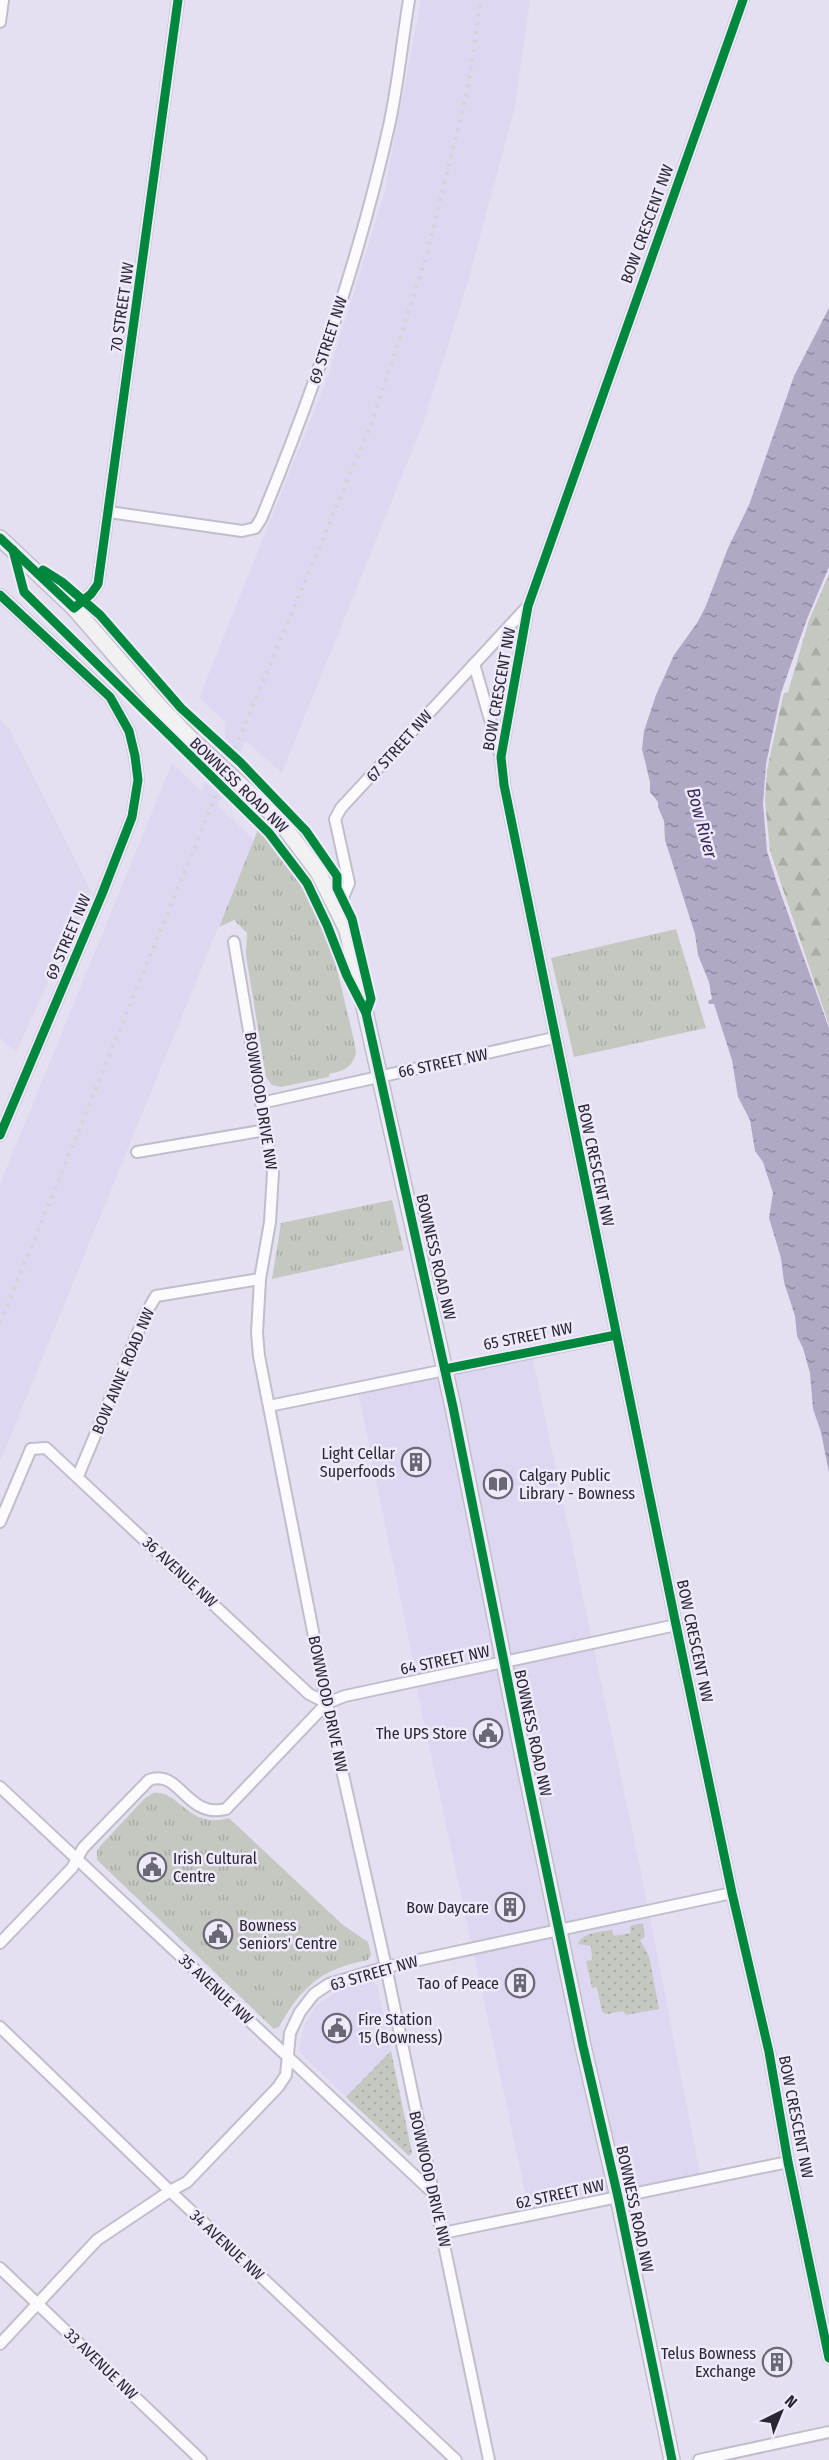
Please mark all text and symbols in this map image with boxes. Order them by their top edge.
street label: BOW CRESCENT NW [617,162,677,286]
street label: 70 STREET NW [106,261,138,353]
street label: 69 STREET NW [305,294,351,386]
street label: BOW CRESCENT NW [479,626,519,752]
street label: 67 STREET NW [362,706,436,786]
street label: BOWNESS ROAD NW [186,733,292,837]
water label: Bow River [682,785,722,861]
street label: 69 STREET NW [42,891,94,983]
street label: BOWWOOD DRIVE NW [241,1031,281,1171]
street label: 66 STREET NW [396,1044,490,1082]
street label: BOW CRESCENT NW [574,1102,618,1228]
street label: BOWNESS ROAD NW [412,1192,460,1322]
street label: BOW ANNE ROAD NW [88,1305,158,1437]
street label: 65 STREET NW [482,1318,574,1354]
place label: Light Cellar Superfoods [320,1444,395,1481]
building icon: Light Cellar Superfoods [400,1446,432,1478]
place label: Calgary Public Library - Bowness [519,1466,635,1503]
library icon: Calgary Public Library - Bowness [482,1468,514,1500]
street label: 36 AVENUE NW [139,1533,221,1611]
street label: BOW CRESCENT NW [673,1578,717,1704]
street label: BOWWOOD DRIVE NW [304,1634,352,1774]
street label: 64 STREET NW [399,1641,492,1679]
street label: BOWNESS ROAD NW [510,1668,556,1798]
public building icon: The UPS Store [472,1717,504,1749]
place label: The UPS Store [376,1724,467,1743]
place label: Irish Cultural Centre [173,1849,257,1886]
public building icon: Irish Cultural Centre [136,1851,168,1883]
building icon: Bow Daycare [494,1891,526,1923]
place label: Bow Daycare [406,1898,489,1917]
place label: Bowness Seniors' Centre [239,1916,337,1953]
public building icon: Bowness Seniors' Centre [202,1918,234,1950]
street label: 35 AVENUE NW [175,1950,257,2028]
street label: 63 STREET NW [328,1951,420,1995]
building icon: Tao of Peace [504,1967,536,1999]
place label: Tao of Peace [417,1974,499,1993]
place label: Fire Station 15 (Bowness) [358,2010,443,2047]
public building icon: Fire Station 15 (Bowness) [321,2012,353,2044]
street label: BOW CRESCENT NW [775,2054,817,2180]
street label: BOWWOOD DRIVE NW [405,2109,455,2249]
street label: BOWNESS ROAD NW [612,2144,658,2274]
street label: 62 STREET NW [514,2175,606,2213]
street label: 34 AVENUE NW [186,2206,268,2284]
street label: 33 AVENUE NW [61,2324,141,2404]
place label: Telus Bowness Exchange [661,2344,756,2381]
building icon: Telus Bowness Exchange [761,2346,793,2378]
north arrow [751,2382,811,2442]
text: N [781,2391,801,2412]

